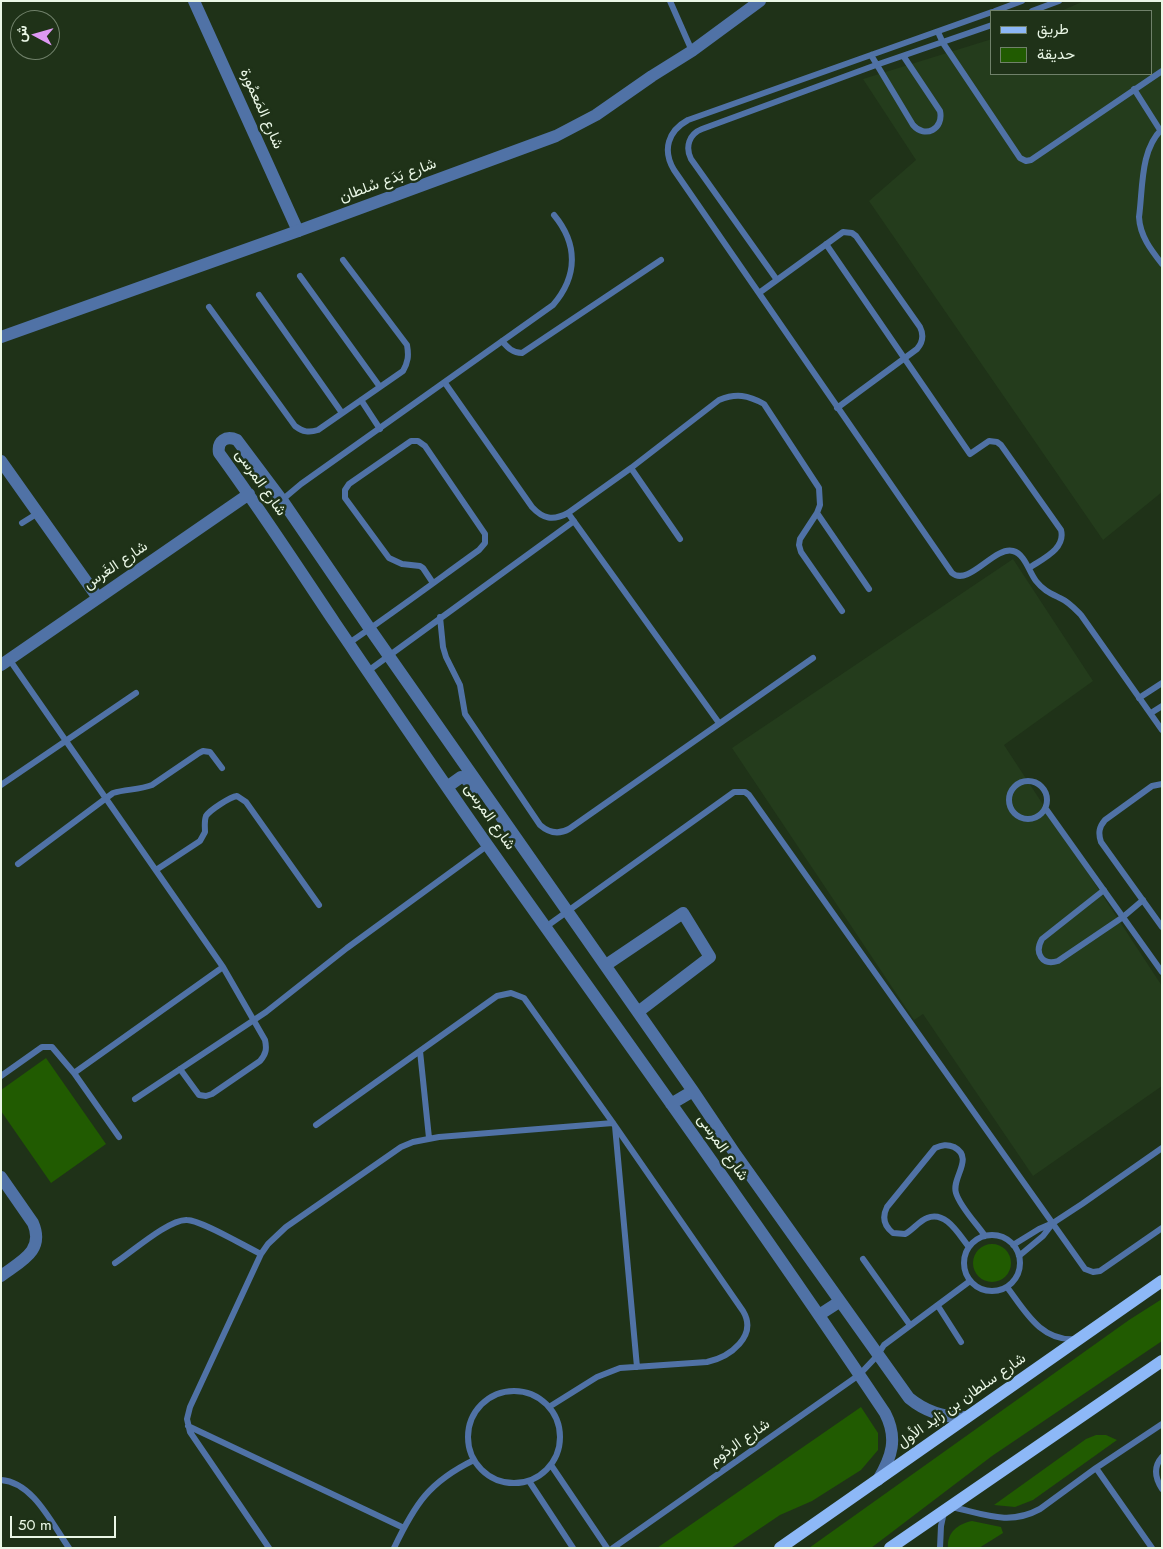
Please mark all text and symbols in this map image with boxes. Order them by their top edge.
north arrow [10,10,60,60]
legend [990,10,1153,75]
text: طريق [1037,18,1069,40]
text: ش [10,24,32,43]
text: حديقة [1037,43,1075,65]
street label: شارع المَعمُورة [235,66,287,152]
street label: شارع بَدَع سُلطان [337,155,439,207]
street label: شارع المرسى [230,446,290,520]
street label: شارع الغَرس [81,538,151,594]
street label: شارع المرسى [459,780,519,854]
street label: شارع المرسى [692,1111,752,1185]
street label: شارع سلطان بن زايد الأول [894,1350,1030,1452]
street label: شارع الردُوم [706,1416,774,1470]
scale bar [12,1506,119,1538]
text: 50 m [18,1514,52,1536]

